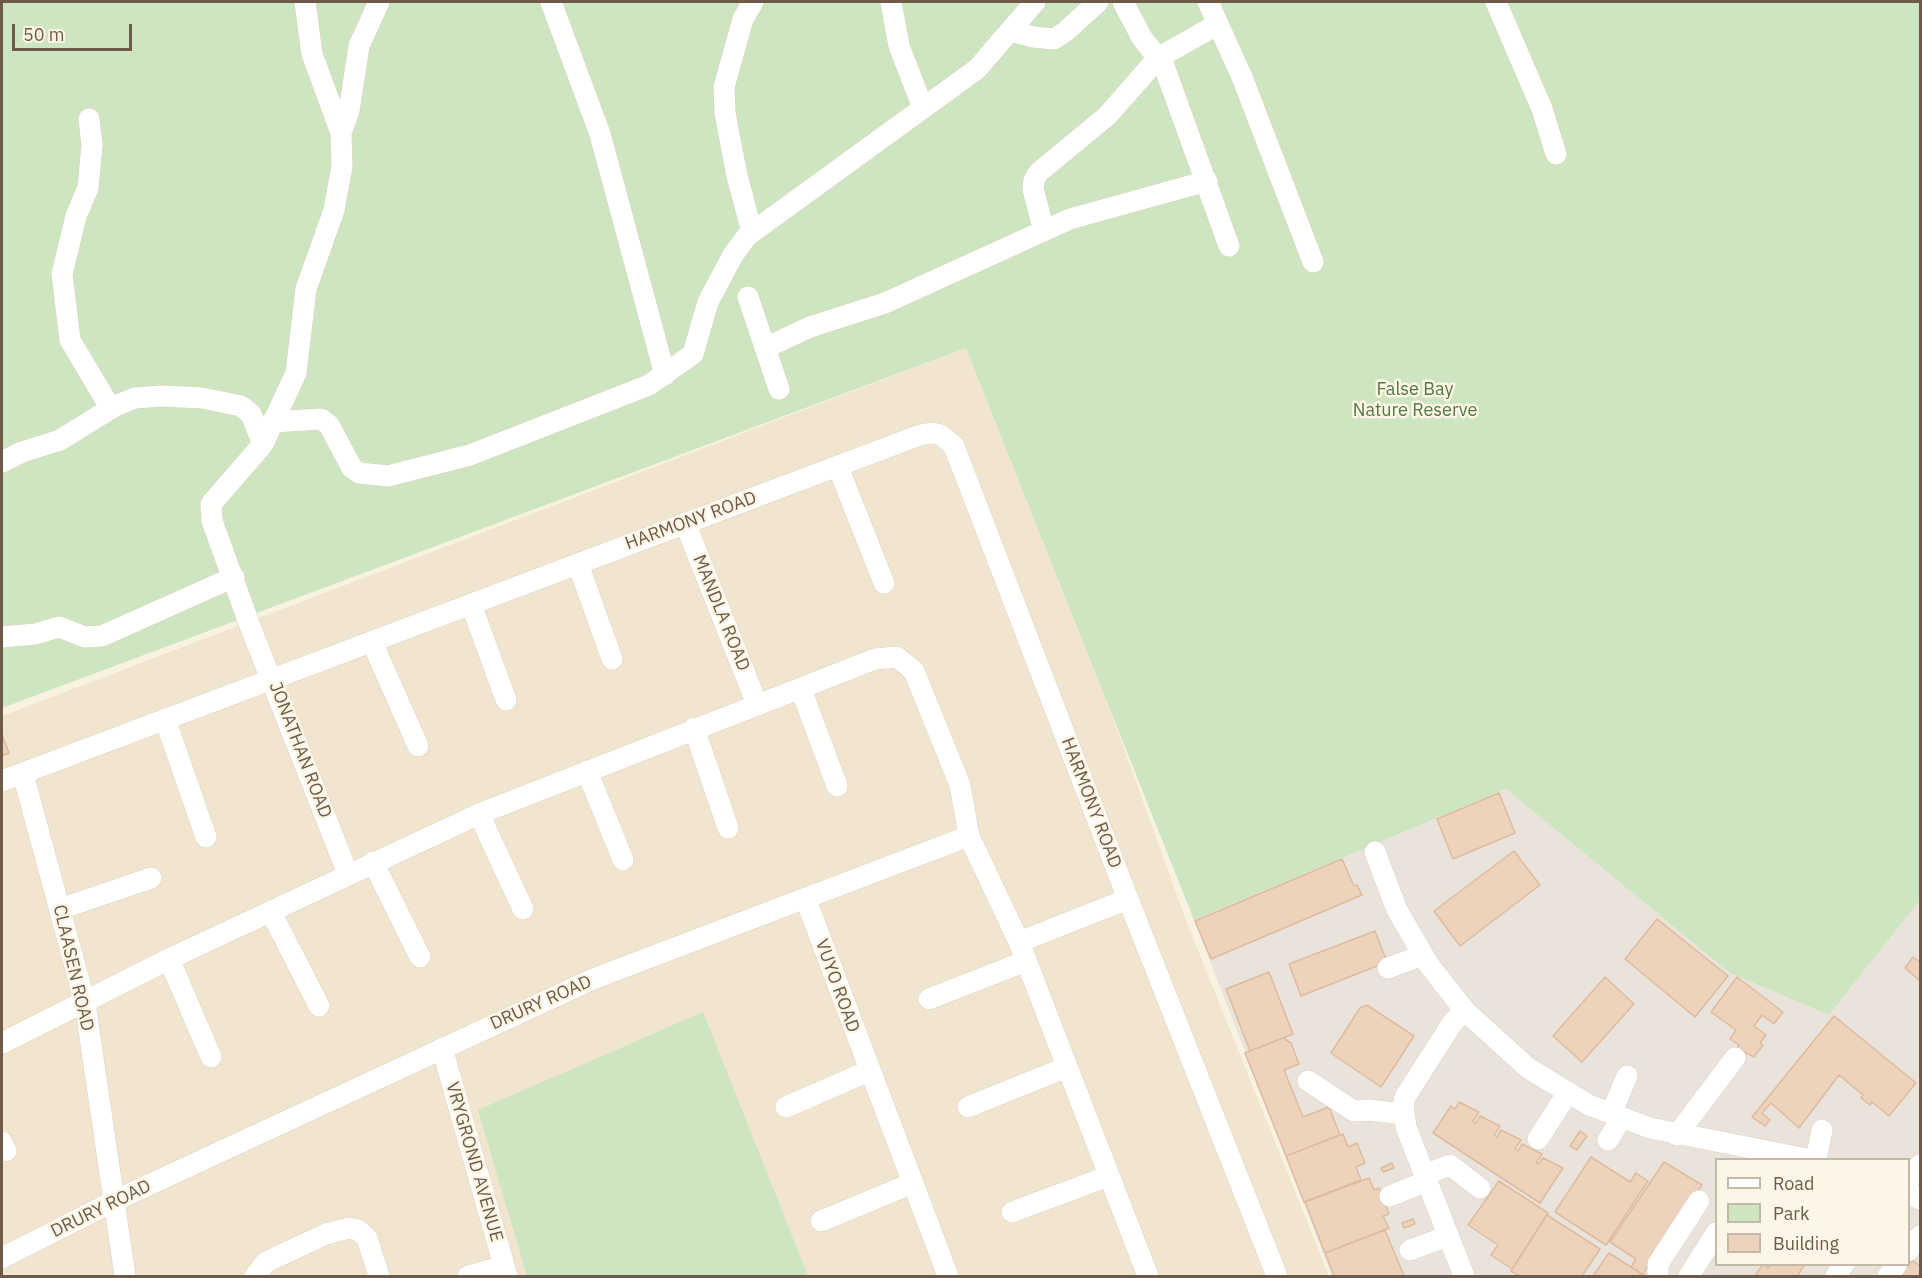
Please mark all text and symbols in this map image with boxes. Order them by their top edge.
scale bar [15,12,135,50]
text: 50 m [23,23,65,46]
park label: False Bay Nature Reserve [1353,379,1477,422]
street label: HARMONY ROAD [622,487,760,555]
street label: MANDLA ROAD [688,552,754,674]
street label: JONATHAN ROAD [264,679,336,821]
street label: HARMONY ROAD [1056,735,1126,871]
street label: CLAASEN ROAD [48,903,98,1033]
street label: VUYO ROAD [810,936,864,1036]
street label: DRURY ROAD [487,971,595,1035]
street label: VRYGROND AVENUE [441,1080,507,1244]
legend [1715,1158,1910,1266]
text: Road [1773,1172,1814,1195]
street label: DRURY ROAD [47,1175,155,1243]
text: Park [1773,1202,1809,1225]
text: Building [1773,1232,1839,1255]

